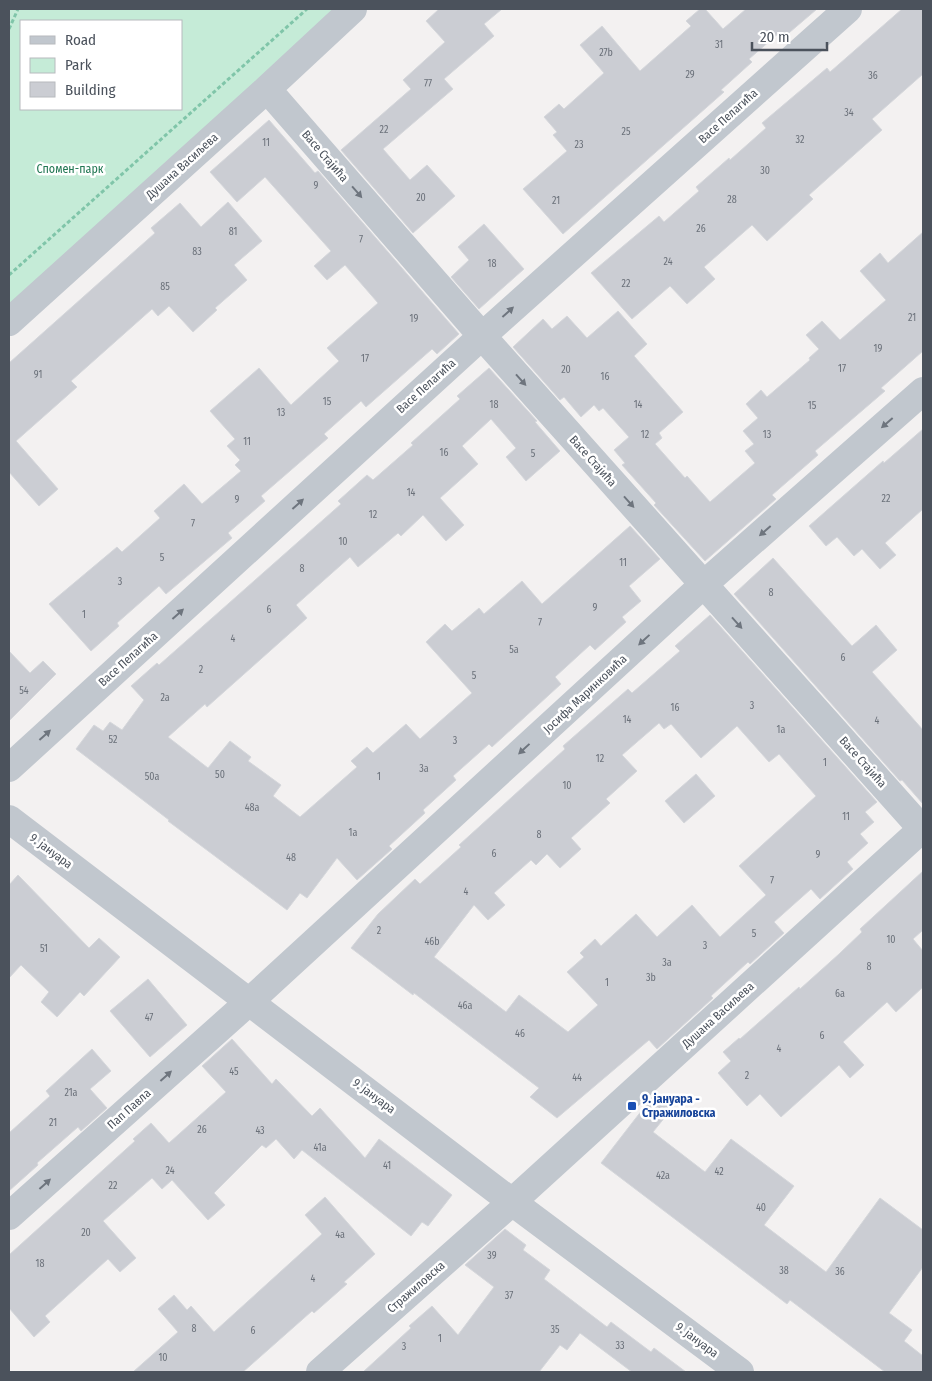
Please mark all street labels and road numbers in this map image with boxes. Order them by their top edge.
street label: Васе Пелагића [696,86,760,146]
street label: Васе Стајића [299,127,351,185]
street label: Душана Васиљева [142,130,221,203]
street label: Васе Пелагића [394,356,458,416]
street label: Васе Стајића [567,433,620,489]
street label: Васе Пелагића [96,629,160,689]
street label: Јосифа Маринковића [540,652,630,736]
street label: Васе Стајића [837,734,890,790]
street label: 9. јануара [27,830,75,872]
street label: Душана Васиљева [678,979,757,1052]
street label: 9. јануара [350,1075,398,1117]
street label: Пап Павла [104,1086,154,1132]
street label: Стражиловска [384,1258,448,1316]
street label: 9. јануара [673,1319,721,1361]

